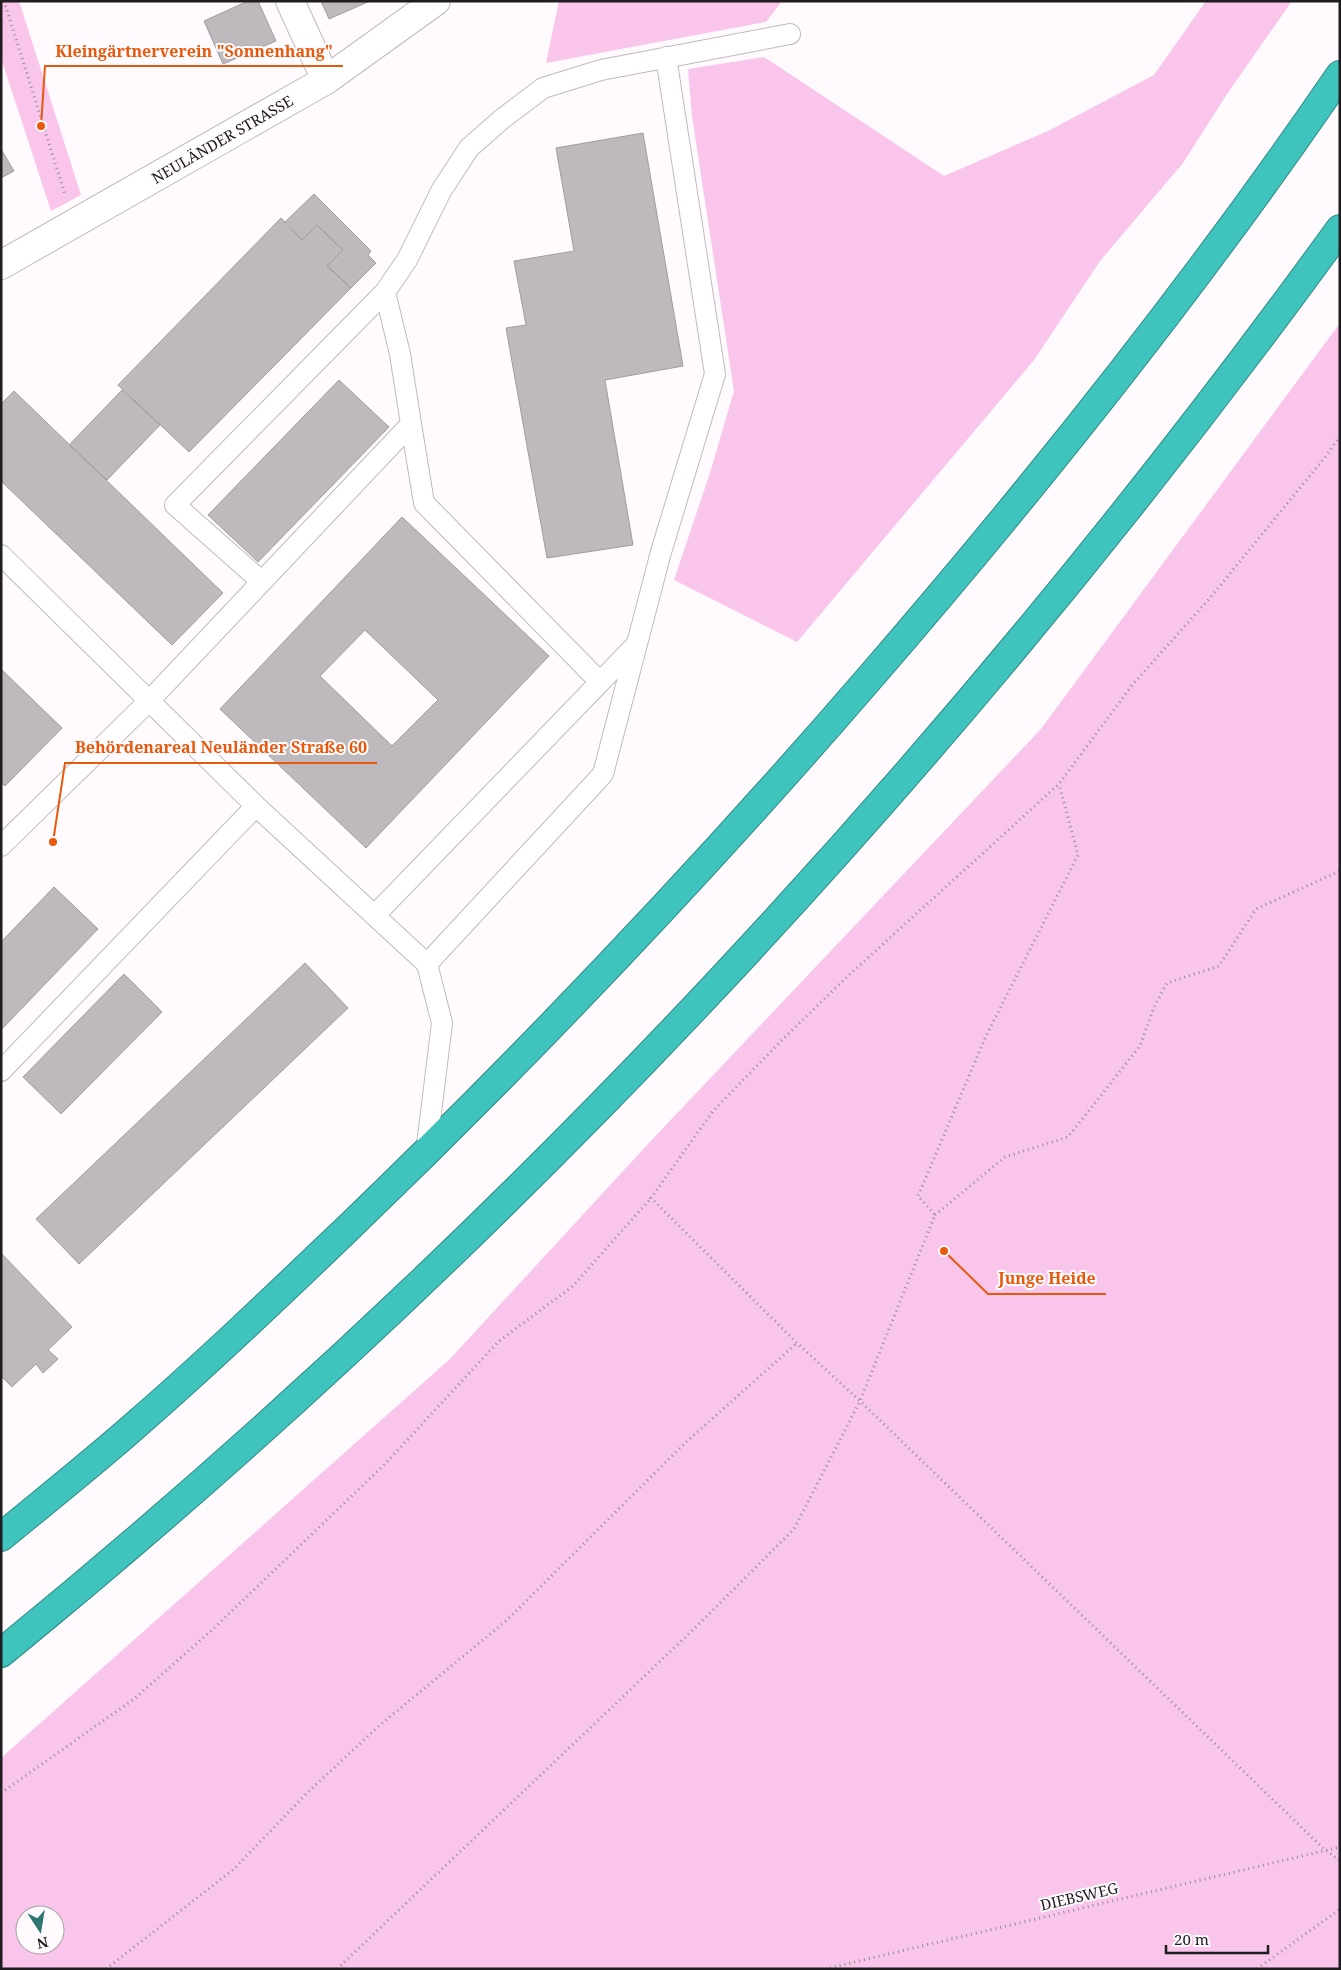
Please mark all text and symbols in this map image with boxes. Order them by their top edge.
callout: Kleingärtnerverein "Sonnenhang" [45,35,343,66]
text: Kleingärtnerverein "Sonnenhang" [55,40,333,62]
street label: NEULÄNDER STRASSE [148,90,296,188]
callout: Behördenareal Neuländer Straße 60 [65,732,377,763]
text: Behördenareal Neuländer Straße 60 [75,736,367,758]
callout: Junge Heide [988,1263,1106,1294]
text: Junge Heide [997,1267,1096,1289]
street label: DIEBSWEG [1038,1877,1120,1915]
north arrow [15,1905,65,1955]
scale bar [1166,1922,1268,1954]
text: 20 m [1174,1929,1209,1949]
text: N [35,1933,50,1954]

